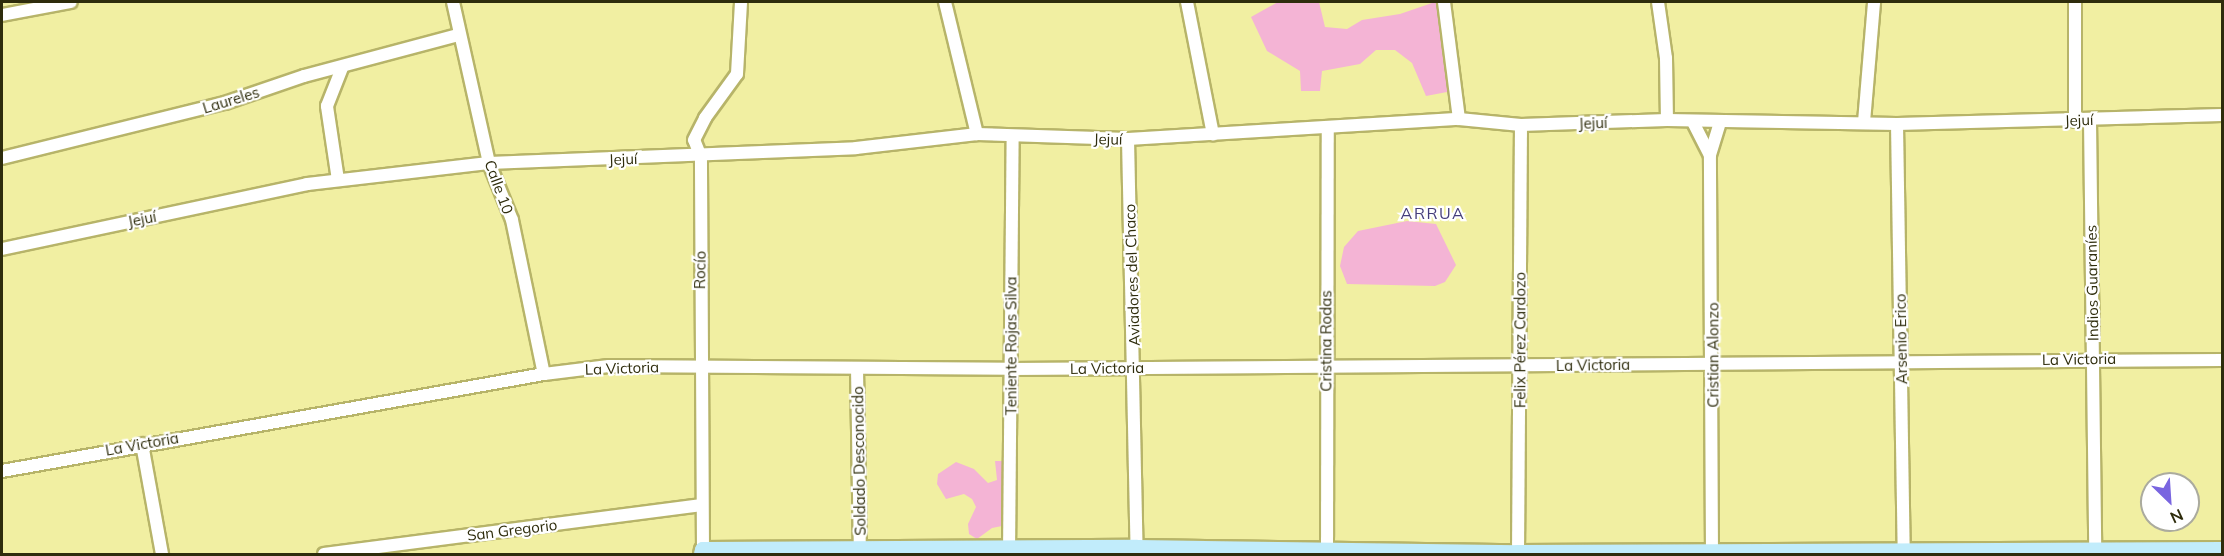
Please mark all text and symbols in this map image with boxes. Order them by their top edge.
street label: Laureles [200,83,262,117]
street label: Jejuí [2064,111,2094,129]
street label: Jejuí [1578,114,1608,132]
street label: Jejuí [1093,130,1123,148]
street label: Jejuí [608,150,638,168]
street label: Calle 10 [481,158,517,216]
district label: ARRUA [1401,203,1465,223]
street label: Aviadores del Chaco [1121,204,1143,346]
street label: Jejuí [126,207,158,231]
street label: Indios Guaraníes [2082,225,2102,341]
street label: Rocío [691,251,709,289]
street label: Felix Pérez Cardozo [1511,272,1529,408]
street label: Teniente Rojas Silva [1002,277,1020,415]
street label: Cristina Rodas [1317,290,1335,392]
street label: Arsenio Erico [1891,294,1911,384]
street label: Cristian Alonzo [1704,302,1722,408]
street label: La Victoria [2042,349,2116,369]
street label: La Victoria [1556,355,1630,375]
street label: La Victoria [585,358,659,378]
street label: La Victoria [1070,358,1144,378]
street label: Soldado Desconocido [849,386,869,536]
street label: La Victoria [104,429,180,459]
north arrow [2140,472,2200,532]
text: N [2167,505,2186,528]
street label: San Gregorio [466,516,558,544]

